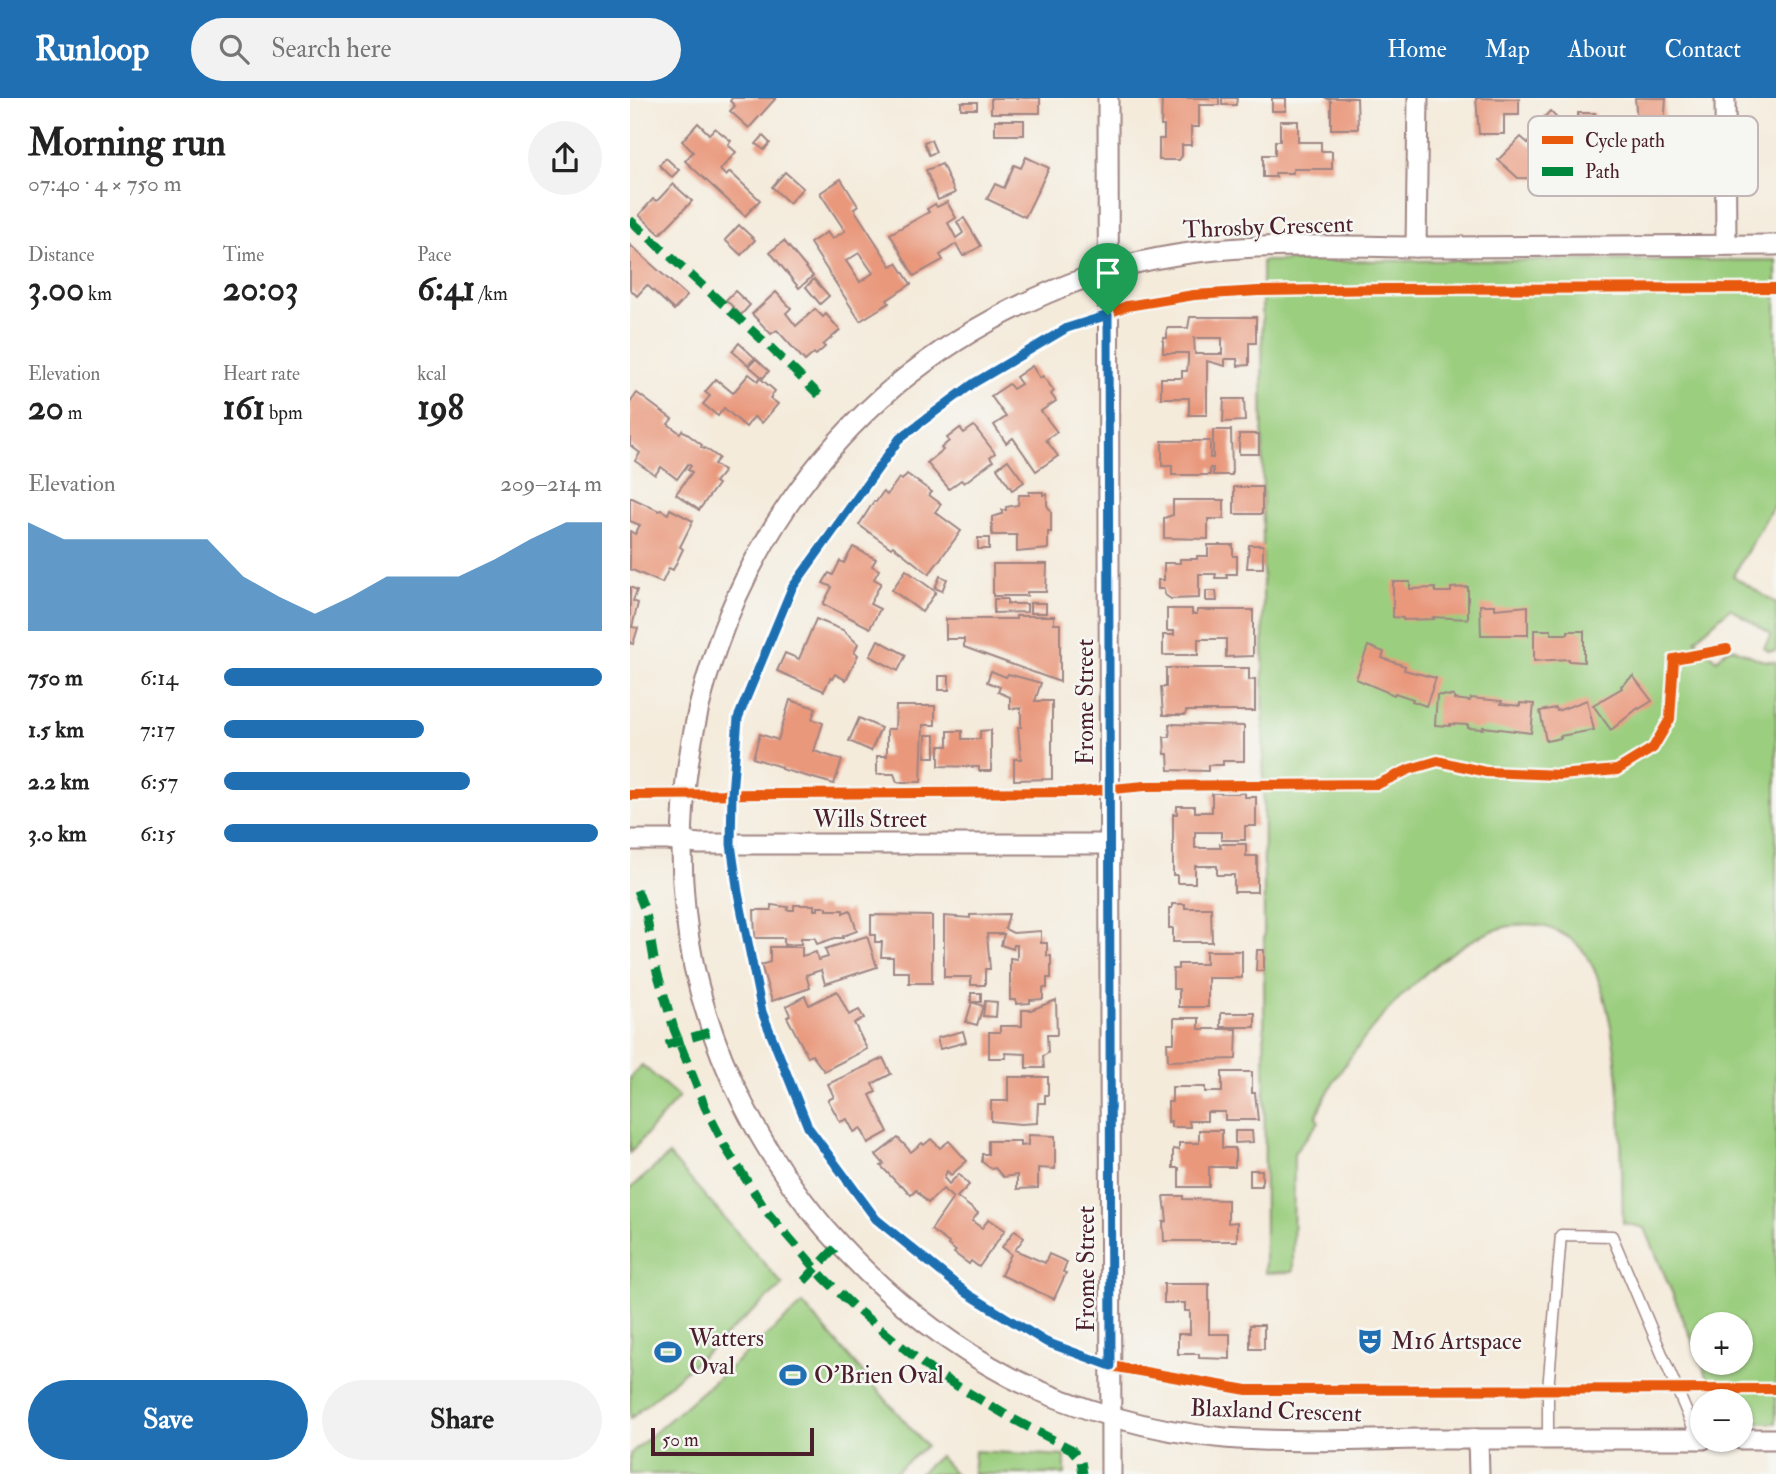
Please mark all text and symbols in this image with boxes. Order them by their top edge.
search box [191,18,681,81]
text: Runloop [35,29,149,70]
icon: search [215,30,253,68]
text: Search here [271,33,391,65]
text: Home [1387,34,1447,65]
text: Map [1485,34,1530,65]
text: About [1568,34,1627,65]
text: Contact [1665,34,1741,65]
legend [1528,116,1758,196]
text: Morning run [28,119,226,167]
button: share [528,121,602,195]
text: Cycle path [1585,129,1665,154]
text: Path [1585,160,1620,184]
text: 07:40 · 4 × 750 m [28,169,182,198]
street label: Throsby Crescent [1182,209,1354,245]
text: Distance [28,243,94,267]
text: Time [223,243,264,267]
text: Pace [417,243,451,267]
pin [1078,243,1138,315]
icon: arrive [1089,254,1127,292]
text: 3.00 [28,267,84,311]
text: 20:03 [223,267,298,311]
text: 6:41 [417,267,475,311]
text: km [84,282,112,306]
text: /km [475,282,508,306]
text: Elevation [28,362,100,386]
text: Heart rate [223,362,300,386]
text: kcal [417,362,446,386]
text: 20 [28,386,64,430]
text: 161 [223,386,265,430]
text: 198 [417,386,464,430]
text: m [64,401,82,425]
text: bpm [265,401,303,425]
text: Elevation [28,469,116,498]
text: 209–214 m [500,469,602,498]
street label: Frome Street [1070,639,1101,765]
text: 750 m [28,663,83,692]
text: 6:14 [140,663,178,692]
text: 1.5 km [28,715,84,744]
text: 7:17 [140,715,175,744]
text: 2.2 km [28,767,89,796]
text: 6:57 [140,767,178,796]
street label: Wills Street [812,804,927,835]
text: 3.0 km [28,819,87,848]
text: 6:15 [140,819,176,848]
street label: Frome Street [1071,1206,1102,1332]
map controls [1690,1312,1753,1452]
button: + [1690,1312,1753,1375]
place label: Watters Oval [688,1323,764,1382]
theatre icon: M16 Artspace [1355,1326,1385,1356]
place label: M16 Artspace [1391,1326,1522,1357]
sports icon: Watters Oval [653,1337,683,1367]
sports icon: O'Brien Oval [778,1360,808,1390]
place label: O'Brien Oval [814,1360,944,1391]
button: Save [28,1380,308,1460]
button: Share [322,1380,602,1460]
button: − [1690,1389,1753,1452]
street label: Blaxland Crescent [1190,1393,1363,1429]
scale bar [651,1425,814,1457]
text: 50 m [662,1428,699,1452]

